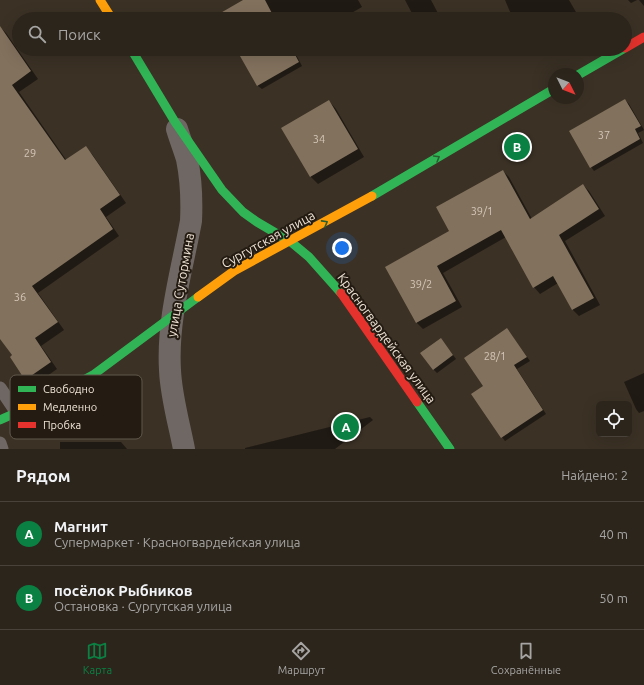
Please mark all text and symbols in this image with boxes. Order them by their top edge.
search box [12,12,632,56]
icon: search [26,23,48,45]
text: Поиск [58,26,101,43]
north arrow [548,68,584,104]
house number: 37 [598,129,610,141]
pin: B [504,132,530,162]
house number: 34 [313,133,325,145]
house number: 29 [24,147,36,159]
one-way arrow [433,155,440,162]
house number: 39/1 [471,205,493,217]
street label: Сургутская улица [219,208,317,270]
one-way arrow [321,220,328,228]
street label: улица Сутормина [164,232,196,338]
your location [332,238,352,258]
street label: Красногвардейская улица [335,270,439,406]
house number: 39/2 [410,278,432,290]
house number: 36 [14,291,26,303]
house number: 28/1 [484,350,506,362]
legend [10,375,142,439]
text: Свободно [43,383,94,395]
text: Медленно [43,401,97,413]
map controls [596,401,632,437]
button: locate [596,401,632,437]
pin: A [333,412,359,442]
text: Пробка [43,419,81,431]
text: Рядом [16,466,71,485]
text: Найдено: 2 [561,468,628,482]
text: Магнит [54,518,108,535]
text: A [24,527,34,541]
text: 40 m [599,527,628,541]
text: Супермаркет · Красногвардейская улица [54,535,300,549]
text: посёлок Рыбников [54,582,193,599]
text: B [25,591,33,605]
text: 50 m [599,591,628,605]
text: Остановка · Сургутская улица [54,599,232,613]
tab: Карта [83,640,112,676]
tab: Маршрут [278,640,325,676]
tab: Сохранённые [491,640,561,676]

